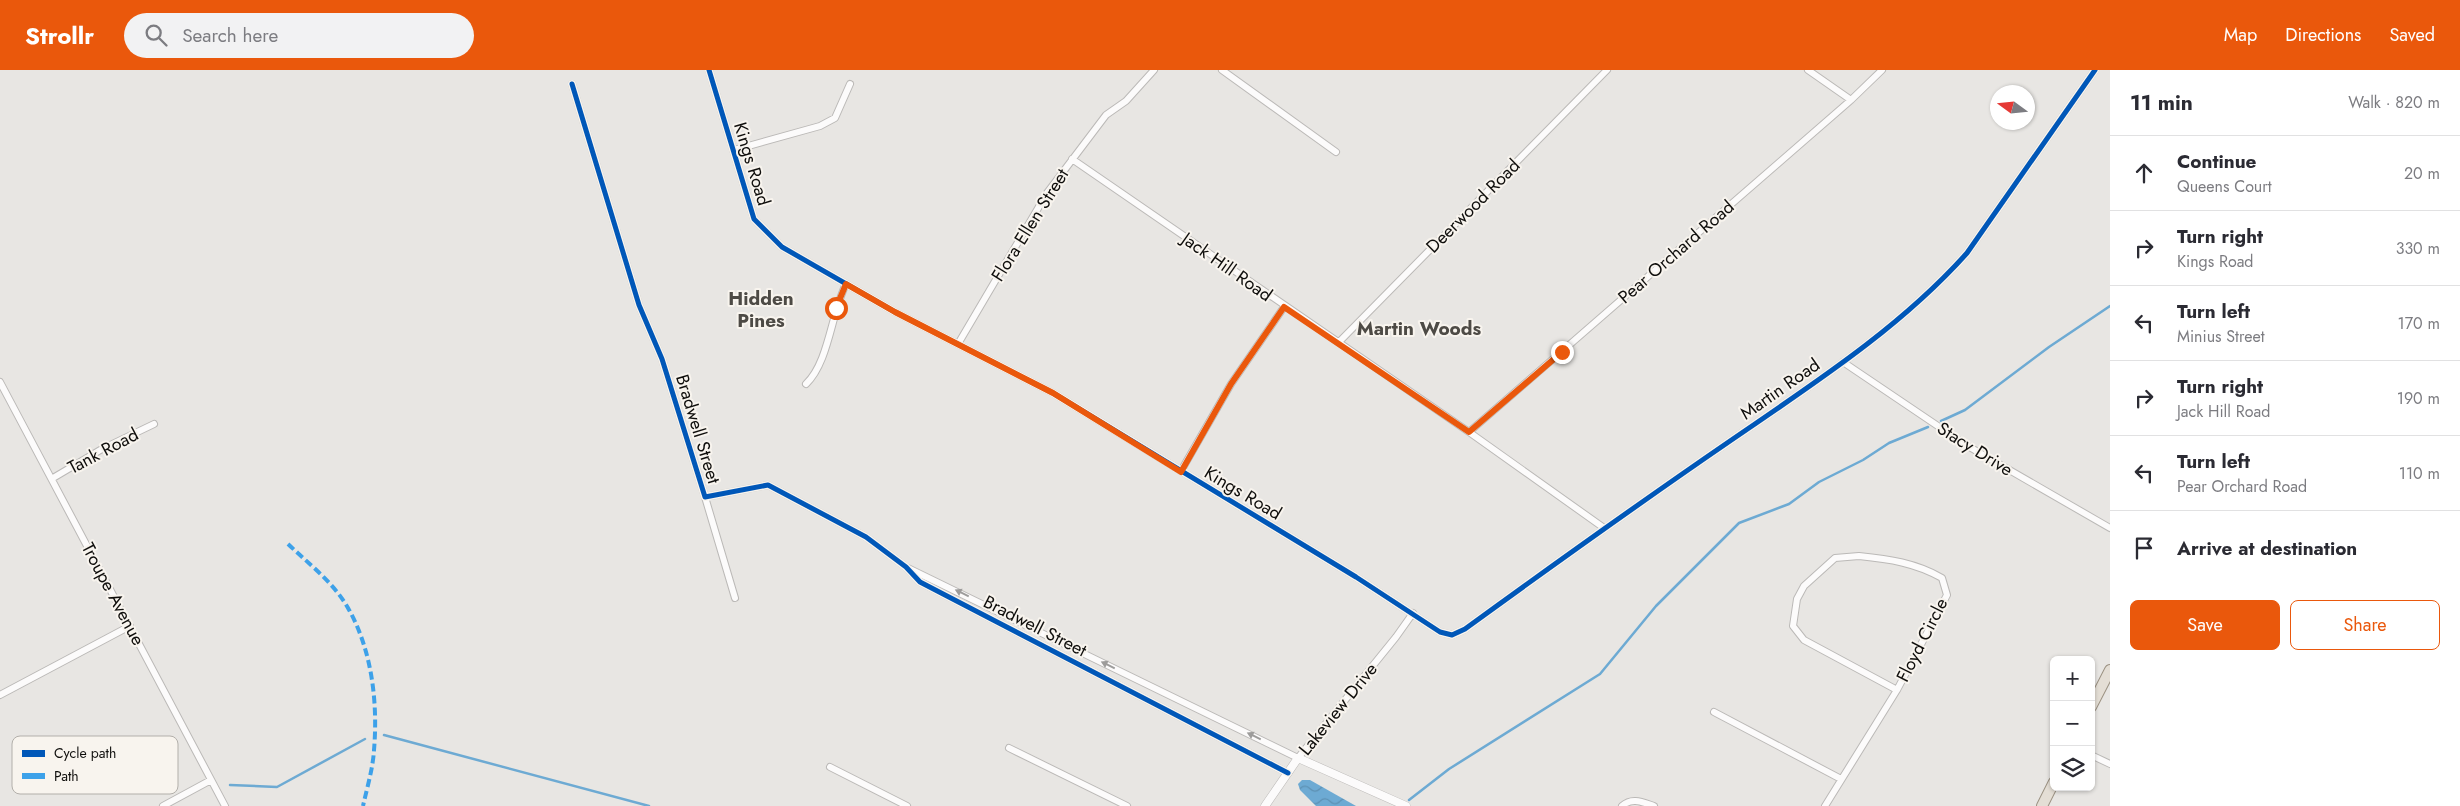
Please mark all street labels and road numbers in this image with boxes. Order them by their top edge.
street label: Kings Road [727,119,777,209]
street label: Deerwood Road [1420,153,1526,259]
street label: Flora Ellen Street [985,163,1075,286]
street label: Pear Orchard Road [1612,194,1740,310]
street label: Jack Hill Road [1175,225,1277,308]
street label: Martin Road [1735,352,1825,426]
street label: Bradwell Street [669,371,727,487]
street label: Stacy Drive [1932,416,2018,482]
street label: Tank Road [63,421,143,481]
street label: Kings Road [1199,460,1287,526]
street label: Troupe Avenue [75,538,151,650]
street label: Bradwell Street [979,589,1092,664]
street label: Floyd Circle [1890,593,1954,687]
street label: Lakeview Drive [1292,657,1384,761]

